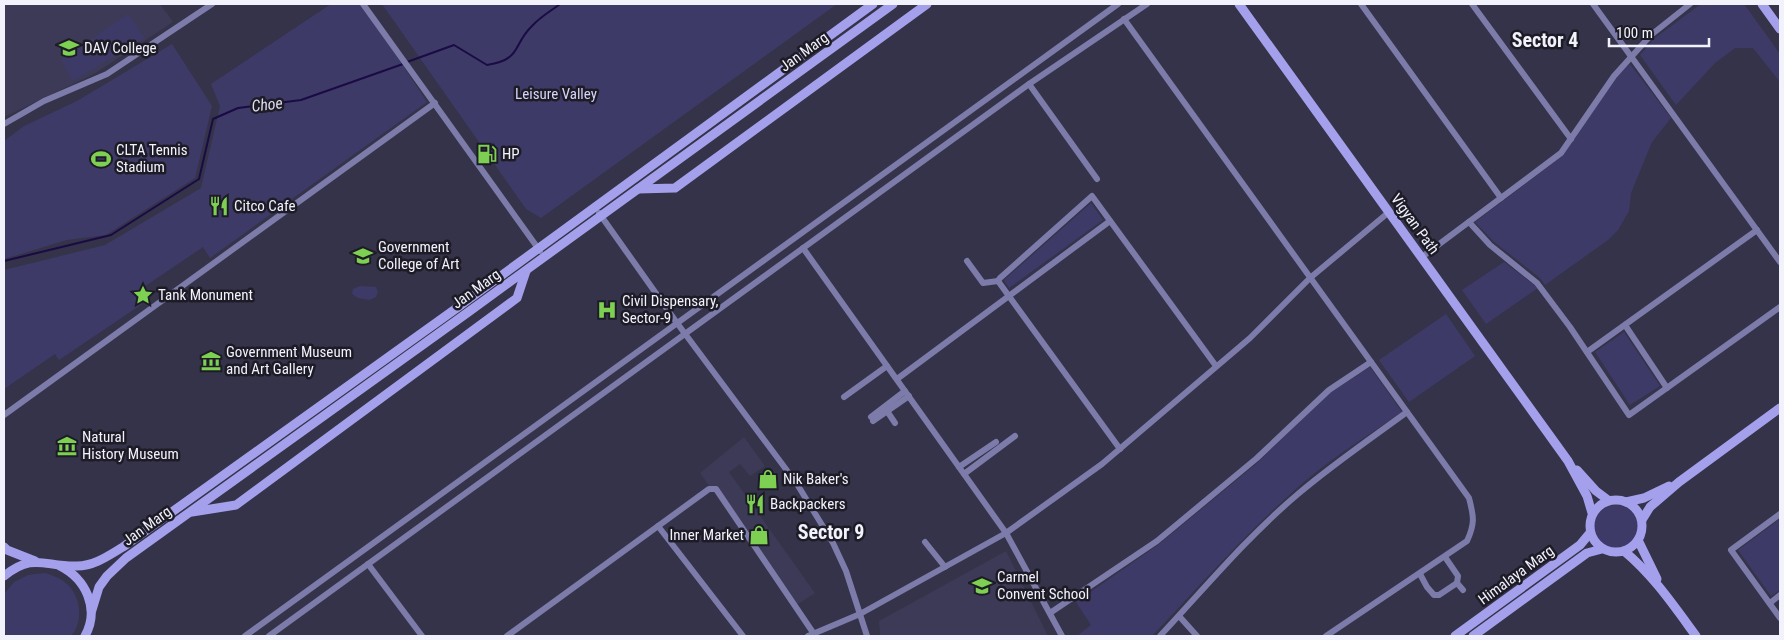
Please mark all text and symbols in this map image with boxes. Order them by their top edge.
scale bar [1609,15,1709,47]
text: 100 m [1616,24,1653,42]
street label: Jan Marg [776,28,832,76]
district label: Sector 4 [1512,28,1578,52]
school or university icon: DAV College [58,37,80,59]
place label: DAV College [84,39,157,57]
park label: Leisure Valley [515,85,597,103]
water label: Choe [250,93,284,116]
place label: CLTA Tennis Stadium [116,141,188,176]
fuel station icon: HP [476,143,498,165]
place label: HP [502,145,520,163]
sports icon: CLTA Tennis Stadium [90,148,112,170]
street label: Vigyan Path [1387,190,1443,258]
restaurant icon: Citco Cafe [208,195,230,217]
place label: Citco Cafe [234,197,296,215]
place label: Government College of Art [378,238,460,273]
school or university icon: Government College of Art [352,245,374,267]
street label: Jan Marg [448,265,504,313]
place icon: Tank Monument [132,284,154,306]
place label: Tank Monument [158,286,253,304]
place label: Civil Dispensary, Sector-9 [622,292,718,327]
hospital icon: Civil Dispensary, Sector-9 [596,299,618,321]
place label: Government Museum and Art Gallery [226,343,352,378]
museum icon: Government Museum and Art Gallery [200,350,222,372]
place label: Natural History Museum [82,428,179,463]
museum icon: Natural History Museum [56,435,78,457]
shop icon: Nik Baker's [757,468,779,490]
place label: Nik Baker's [783,470,849,488]
restaurant icon: Backpackers [744,493,766,515]
place label: Backpackers [770,495,846,513]
street label: Jan Marg [119,502,175,550]
district label: Sector 9 [798,520,864,544]
shop icon: Inner Market [748,524,770,546]
place label: Inner Market [670,526,744,544]
street label: Himalaya Marg [1475,542,1557,608]
place label: Carmel Convent School [997,568,1089,603]
school or university icon: Carmel Convent School [971,575,993,597]

